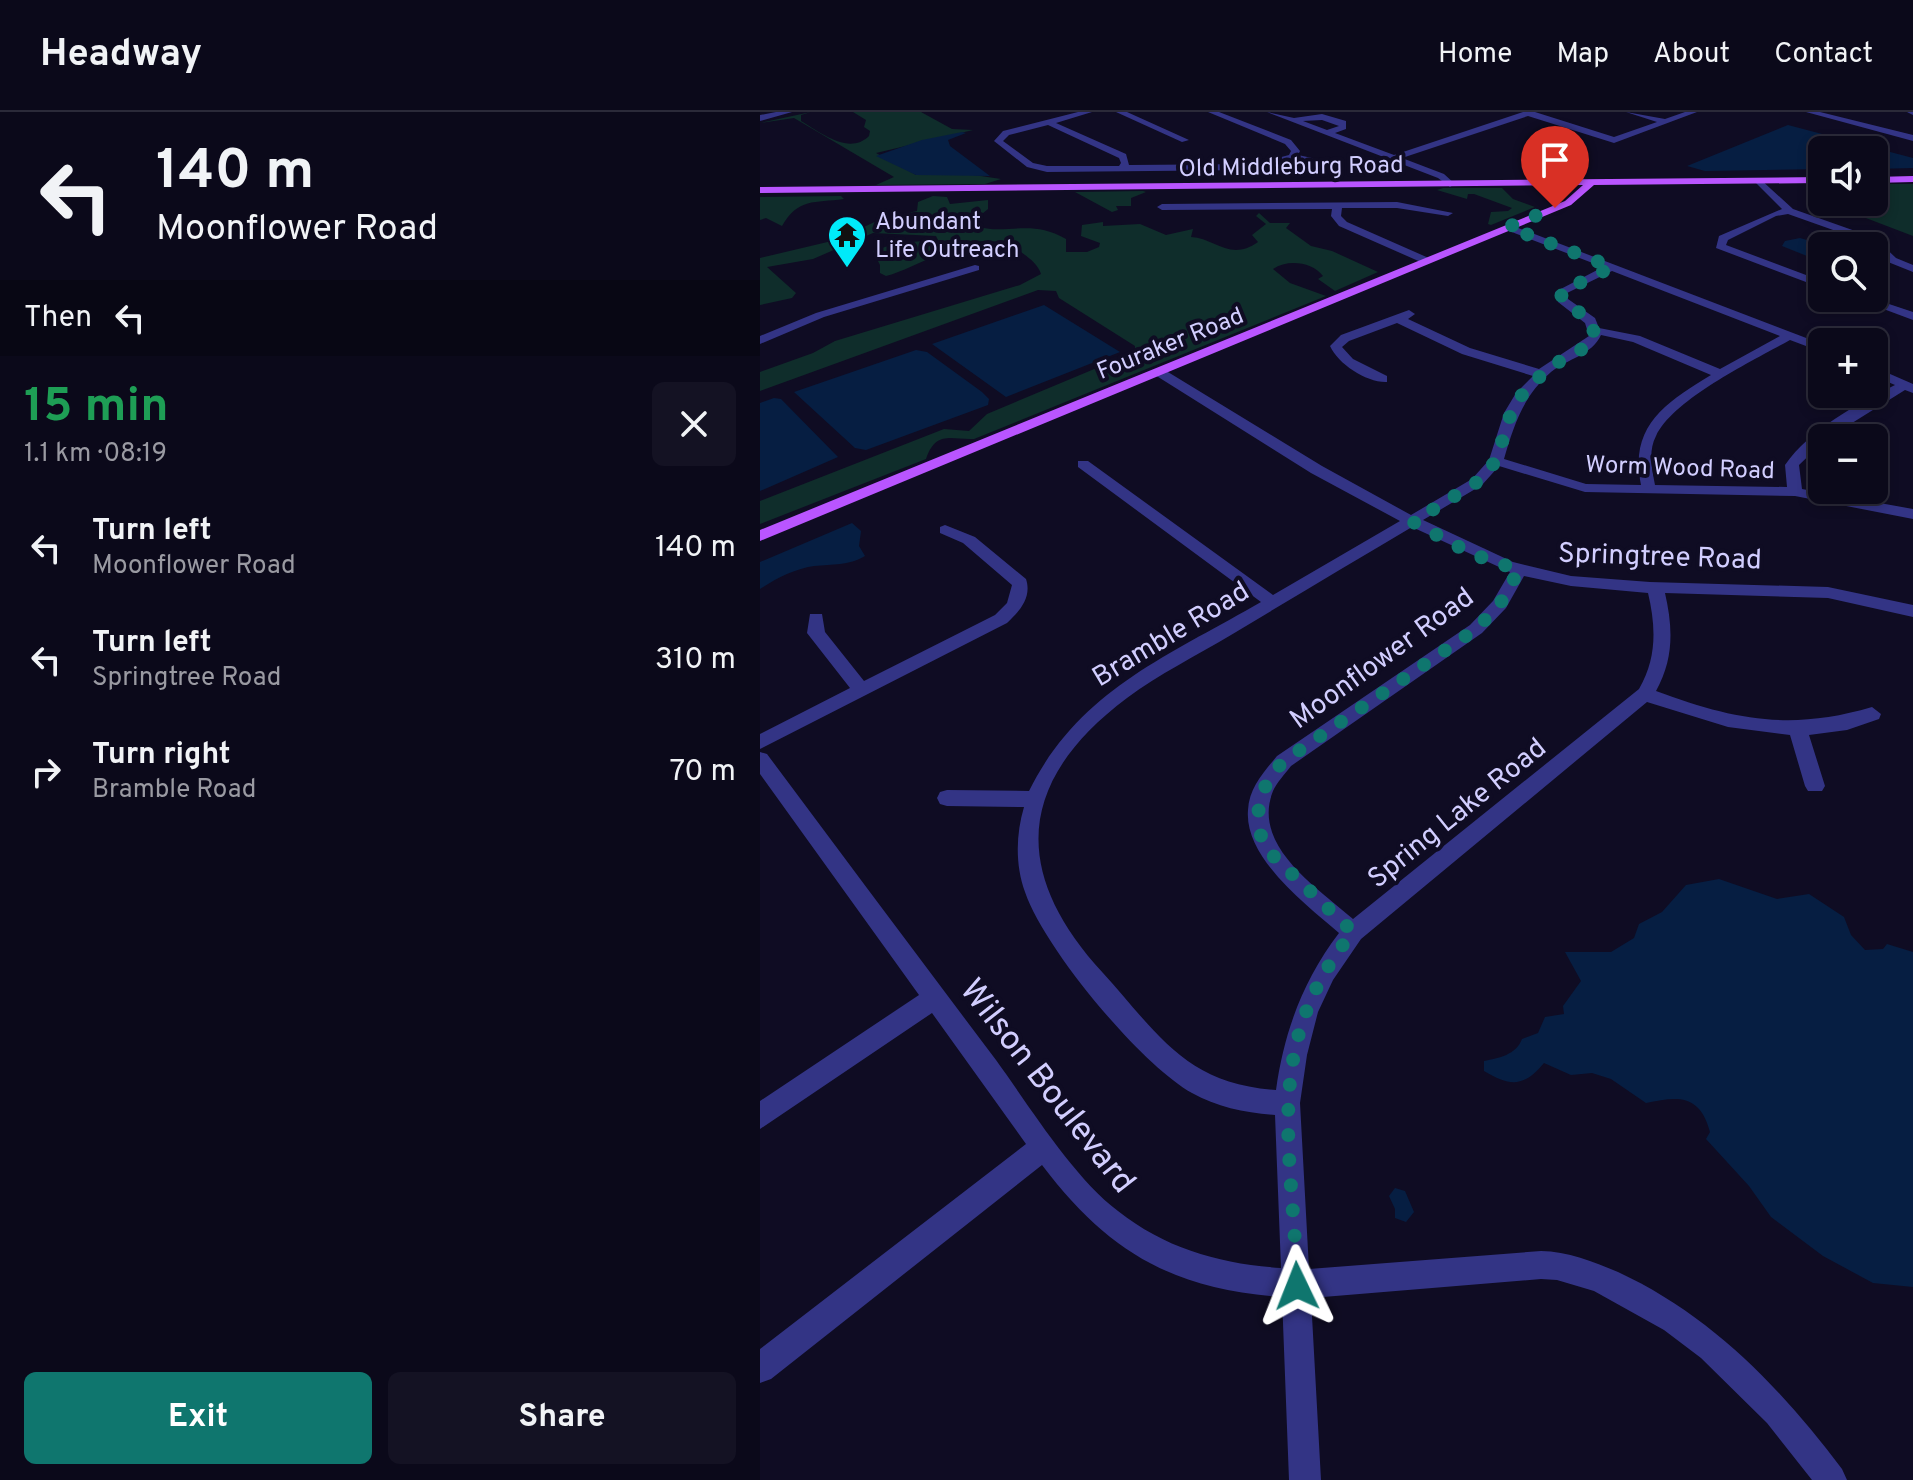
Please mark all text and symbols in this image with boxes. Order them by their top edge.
text: Headway [40,31,202,80]
text: Home [1438,37,1512,73]
text: Map [1556,37,1609,73]
text: About [1653,37,1730,73]
text: Contact [1774,37,1873,73]
pin [1521,126,1589,208]
map controls [1808,136,1888,504]
button: sound [1808,136,1888,216]
text: 140 m [156,138,314,208]
icon: arrive [1533,138,1577,182]
icon: left [24,144,128,248]
street label: Old Middleburg Road [1178,151,1404,185]
text: Moonflower Road [156,207,438,253]
place label: Abundant Life Outreach [875,208,1020,266]
temple icon: Abundant Life Outreach [826,214,868,269]
button: search [1808,232,1888,312]
icon: left [108,296,152,340]
text: Then [24,300,92,337]
street label: Fouraker Road [1093,302,1249,388]
button: + [1808,328,1888,408]
text: 15 min [24,378,169,438]
button: close [652,382,736,466]
button: − [1808,424,1888,504]
text: 1.1 km · 08:19 [24,438,167,471]
street label: Worm Wood Road [1585,451,1775,487]
text: Turn left [92,513,212,550]
icon: left [24,526,68,570]
text: 140 m [655,530,736,567]
street label: Springtree Road [1557,536,1762,580]
text: Moonflower Road [92,550,296,583]
street label: Bramble Road [1086,575,1257,697]
street label: Moonflower Road [1283,580,1482,738]
text: Turn left [92,625,212,662]
icon: left [24,638,68,682]
text: 310 m [655,642,736,679]
text: Springtree Road [92,662,281,695]
street label: Spring Lake Road [1361,731,1555,897]
text: Turn right [92,737,230,774]
icon: right [24,750,68,794]
text: 70 m [670,754,736,791]
text: Bramble Road [92,774,256,807]
street label: Wilson Boulevard [949,971,1144,1203]
position arrow [1255,1244,1339,1328]
button: Exit [24,1372,372,1464]
button: Share [388,1372,736,1464]

